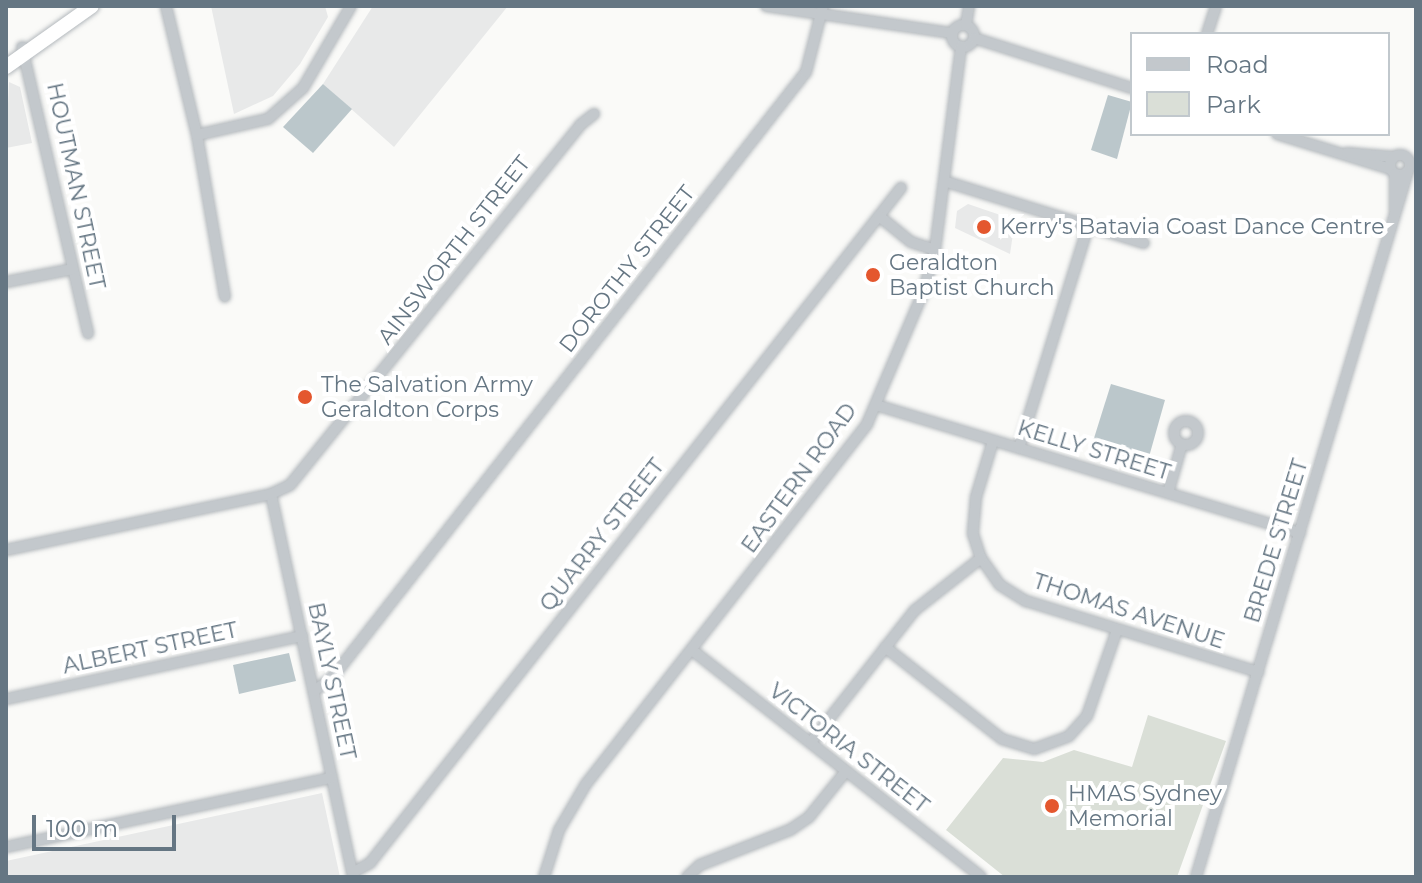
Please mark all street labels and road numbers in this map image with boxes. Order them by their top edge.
street label: HOUTMAN STREET [41,80,111,292]
street label: AINSWORTH STREET [372,150,536,350]
street label: DOROTHY STREET [554,180,700,358]
street label: EASTERN ROAD [736,398,862,558]
street label: KELLY STREET [1014,414,1174,486]
street label: QUARRY STREET [534,453,670,617]
street label: BREDE STREET [1239,456,1313,626]
street label: THOMAS AVENUE [1030,568,1228,654]
street label: BAYLY STREET [302,600,362,762]
street label: ALBERT STREET [60,617,240,679]
street label: VICTORIA STREET [764,677,934,819]

